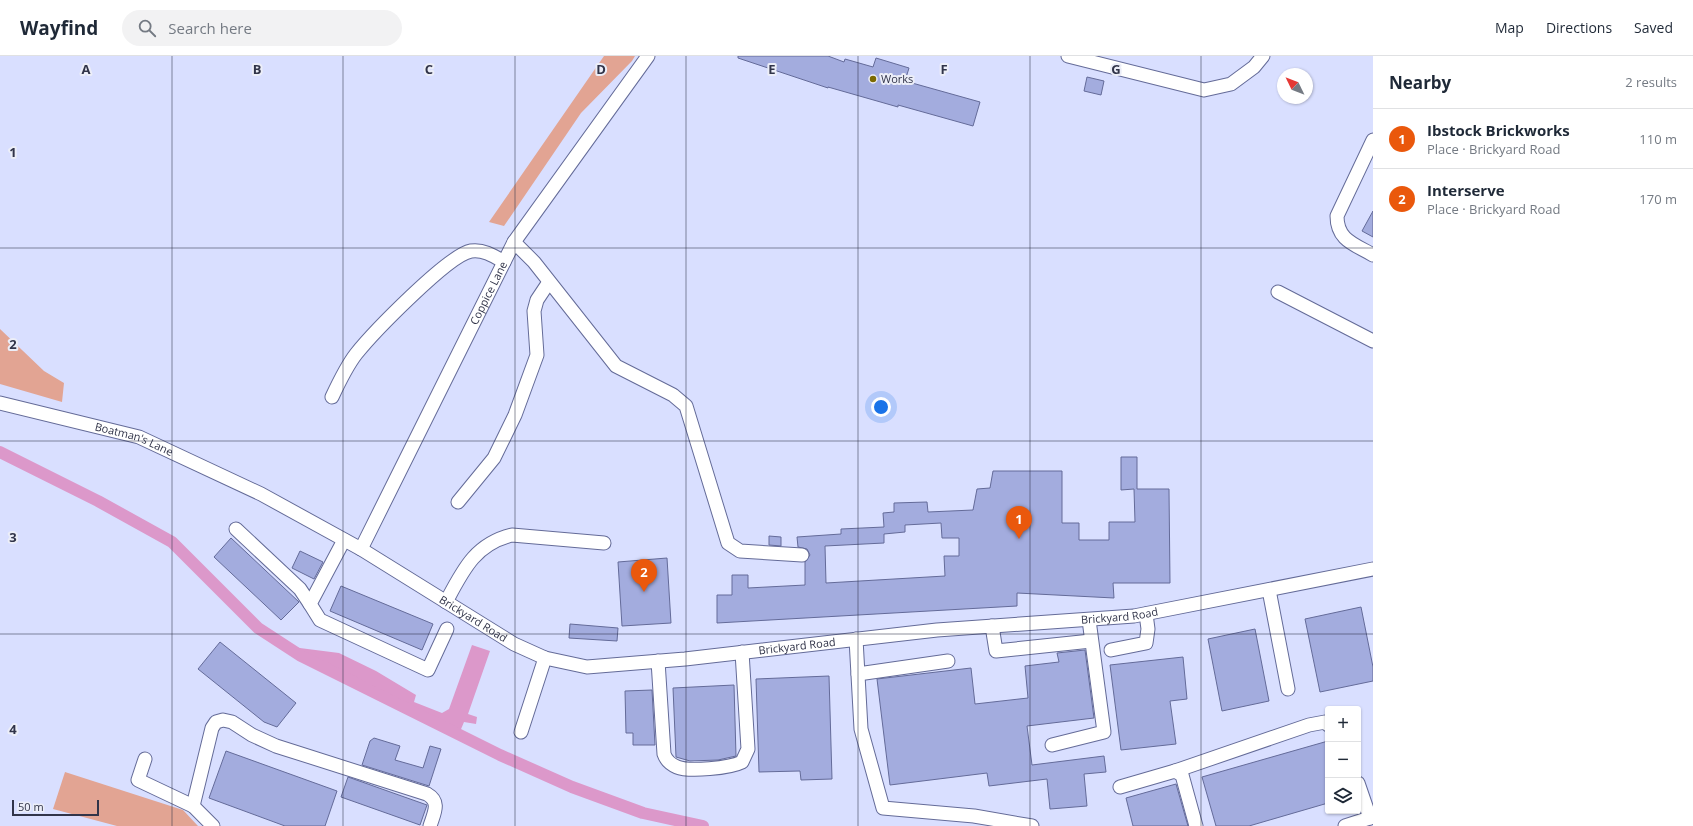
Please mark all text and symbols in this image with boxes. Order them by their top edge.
search box [122,10,402,46]
text: Wayfind [20,15,98,41]
icon: search [136,17,158,39]
text: Search here [168,18,252,38]
text: Map [1495,18,1524,37]
text: Directions [1546,18,1612,37]
text: Saved [1634,18,1673,37]
text: A [82,60,91,78]
text: B [253,60,262,78]
text: C [425,60,433,78]
text: D [596,60,606,78]
text: E [768,60,776,78]
text: F [940,60,948,78]
text: G [1111,60,1121,78]
north arrow [1277,68,1313,104]
place label: Works [881,71,913,86]
text: Nearby [1389,71,1451,94]
text: 2 results [1625,73,1677,91]
marker: Works [868,74,878,84]
text: Ibstock Brickworks [1427,120,1570,140]
text: 1 [1398,130,1406,148]
text: 110 m [1639,130,1677,148]
text: Place · Brickyard Road [1427,140,1560,158]
text: 1 [9,143,17,161]
text: Interserve [1427,180,1505,200]
text: 2 [1398,190,1406,208]
text: 170 m [1639,190,1677,208]
text: Place · Brickyard Road [1427,200,1560,218]
street label: Coppice Lane [466,259,510,327]
text: 2 [9,335,17,353]
your location [871,397,891,417]
street label: Boatman's Lane [93,418,176,459]
pin: 1 [1006,506,1032,539]
text: 3 [9,528,17,546]
pin: 2 [631,559,657,592]
street label: Brickyard Road [437,591,510,645]
street label: Brickyard Road [1080,603,1159,627]
street label: Brickyard Road [758,634,836,657]
map controls [1325,706,1361,814]
button: + [1325,706,1361,742]
text: 4 [9,720,17,738]
button: − [1325,742,1361,778]
button: layers [1325,778,1361,814]
scale bar [12,798,99,817]
text: 50 m [18,799,44,814]

